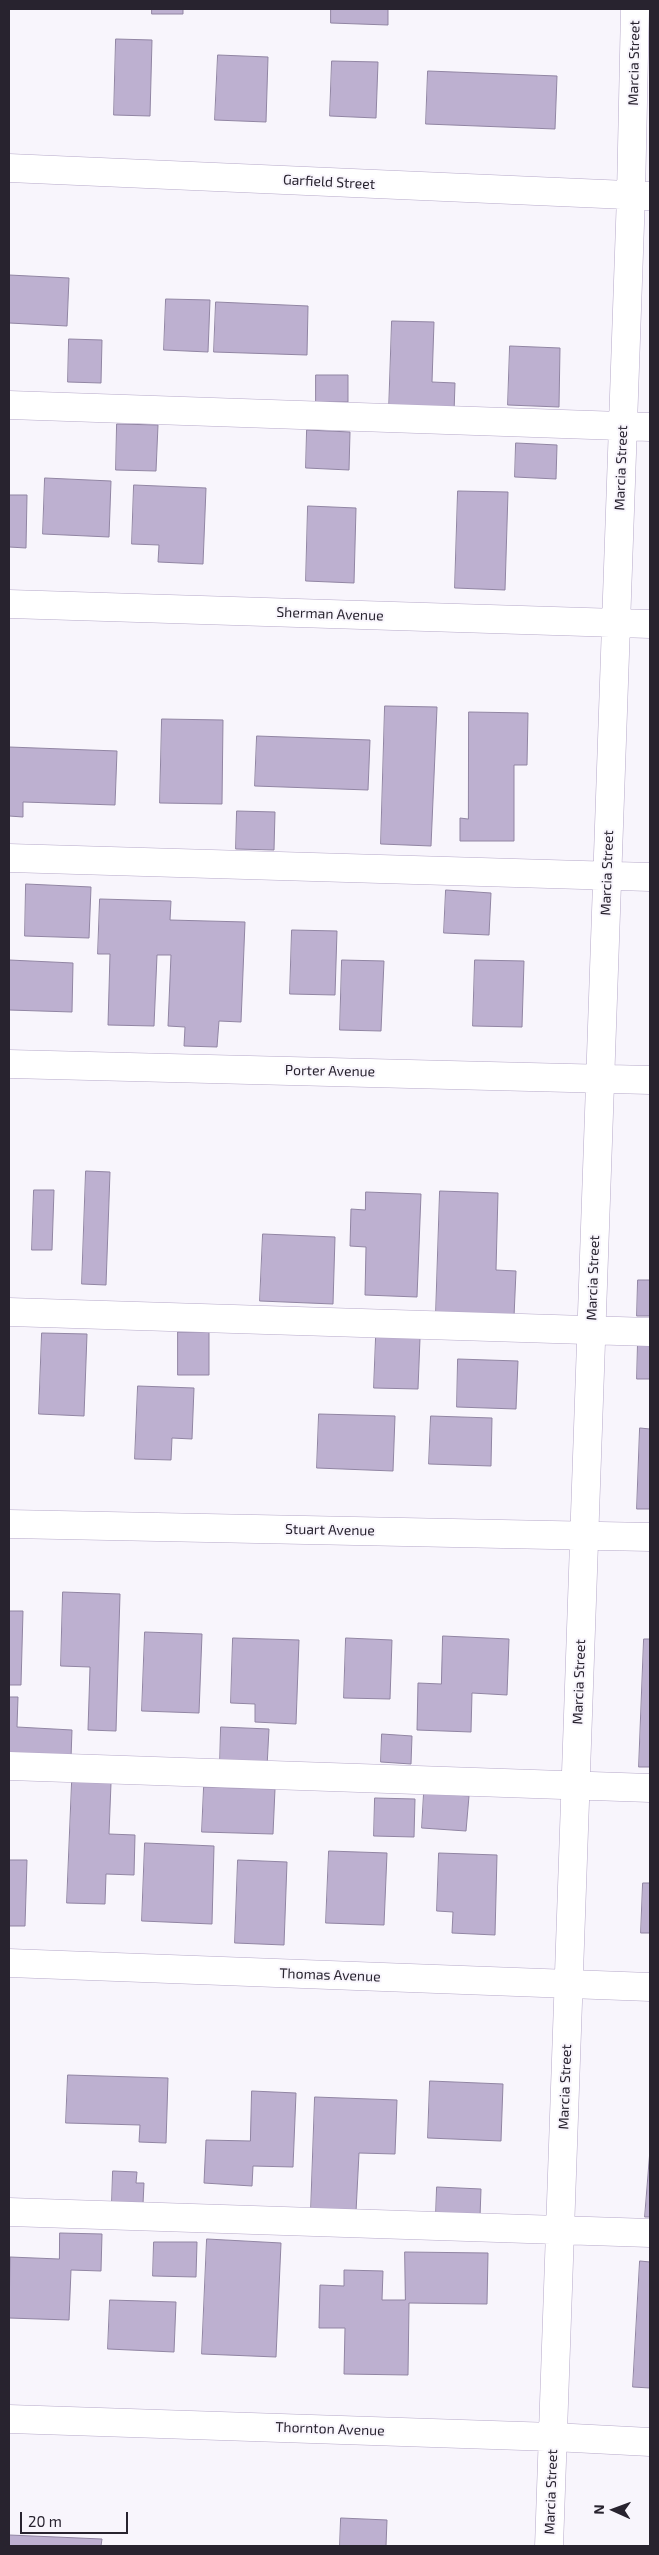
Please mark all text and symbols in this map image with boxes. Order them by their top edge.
street label: Marcia Street [625,20,643,106]
street label: Garfield Street [282,171,376,193]
street label: Marcia Street [611,425,631,511]
street label: Sherman Avenue [276,604,384,624]
street label: Marcia Street [597,830,617,916]
street label: Porter Avenue [285,1062,375,1080]
street label: Marcia Street [583,1235,603,1321]
street label: Stuart Avenue [285,1521,375,1539]
street label: Marcia Street [569,1639,589,1725]
street label: Thomas Avenue [279,1965,381,1985]
street label: Marcia Street [555,2044,575,2130]
street label: Thornton Avenue [275,2419,385,2439]
street label: Marcia Street [541,2449,561,2535]
north arrow [589,2485,639,2535]
scale bar [22,2502,130,2534]
text: N [590,2504,607,2515]
text: 20 m [28,2512,62,2530]

